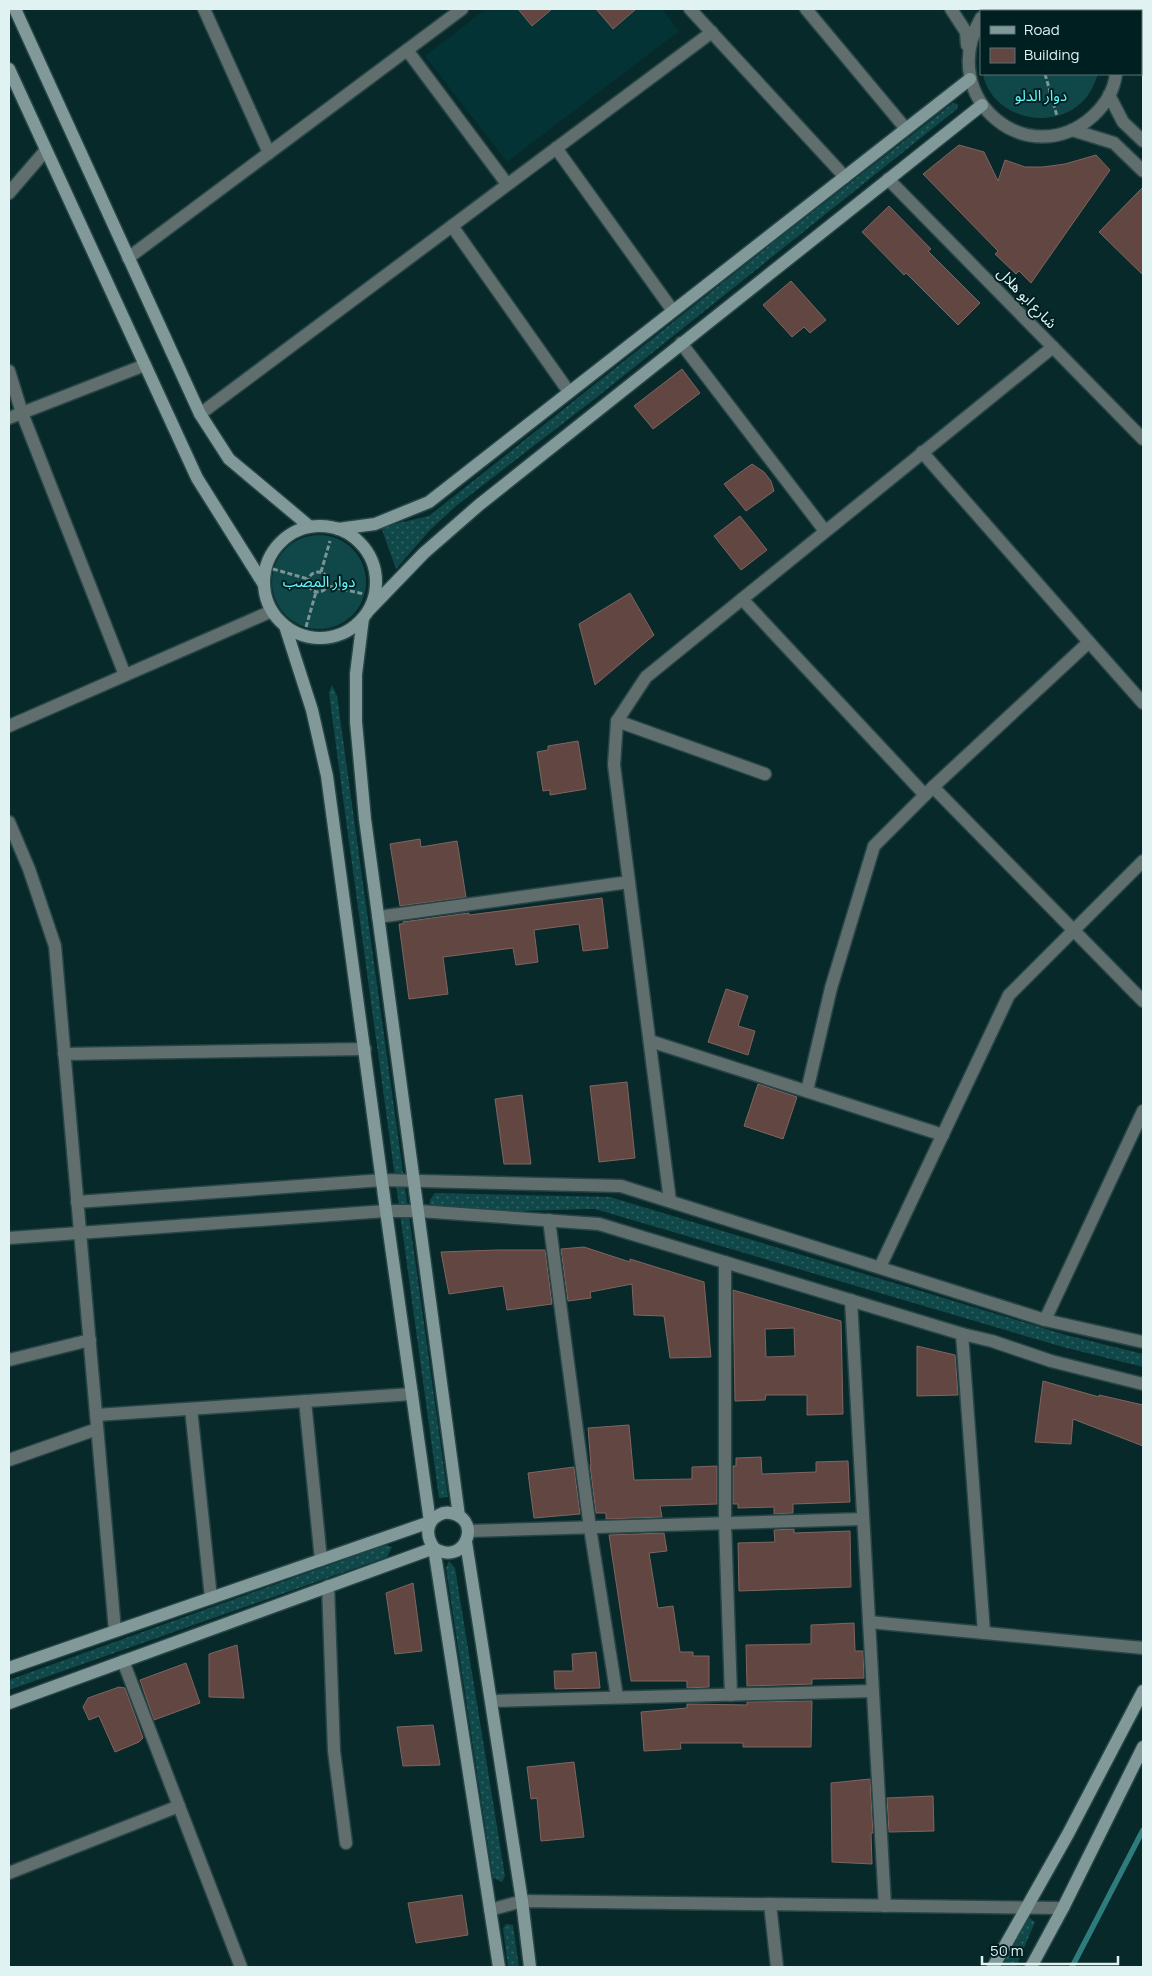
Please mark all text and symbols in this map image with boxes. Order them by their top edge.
legend [980,10,1142,75]
text: Road [1024,19,1060,40]
text: Building [1024,44,1079,65]
park label: دوار الدلو [1015,85,1067,106]
street label: شارع ابو هلال [991,262,1062,335]
park label: دوار المصب [283,571,355,592]
scale bar [982,1934,1118,1966]
text: 50 m [990,1940,1024,1961]

